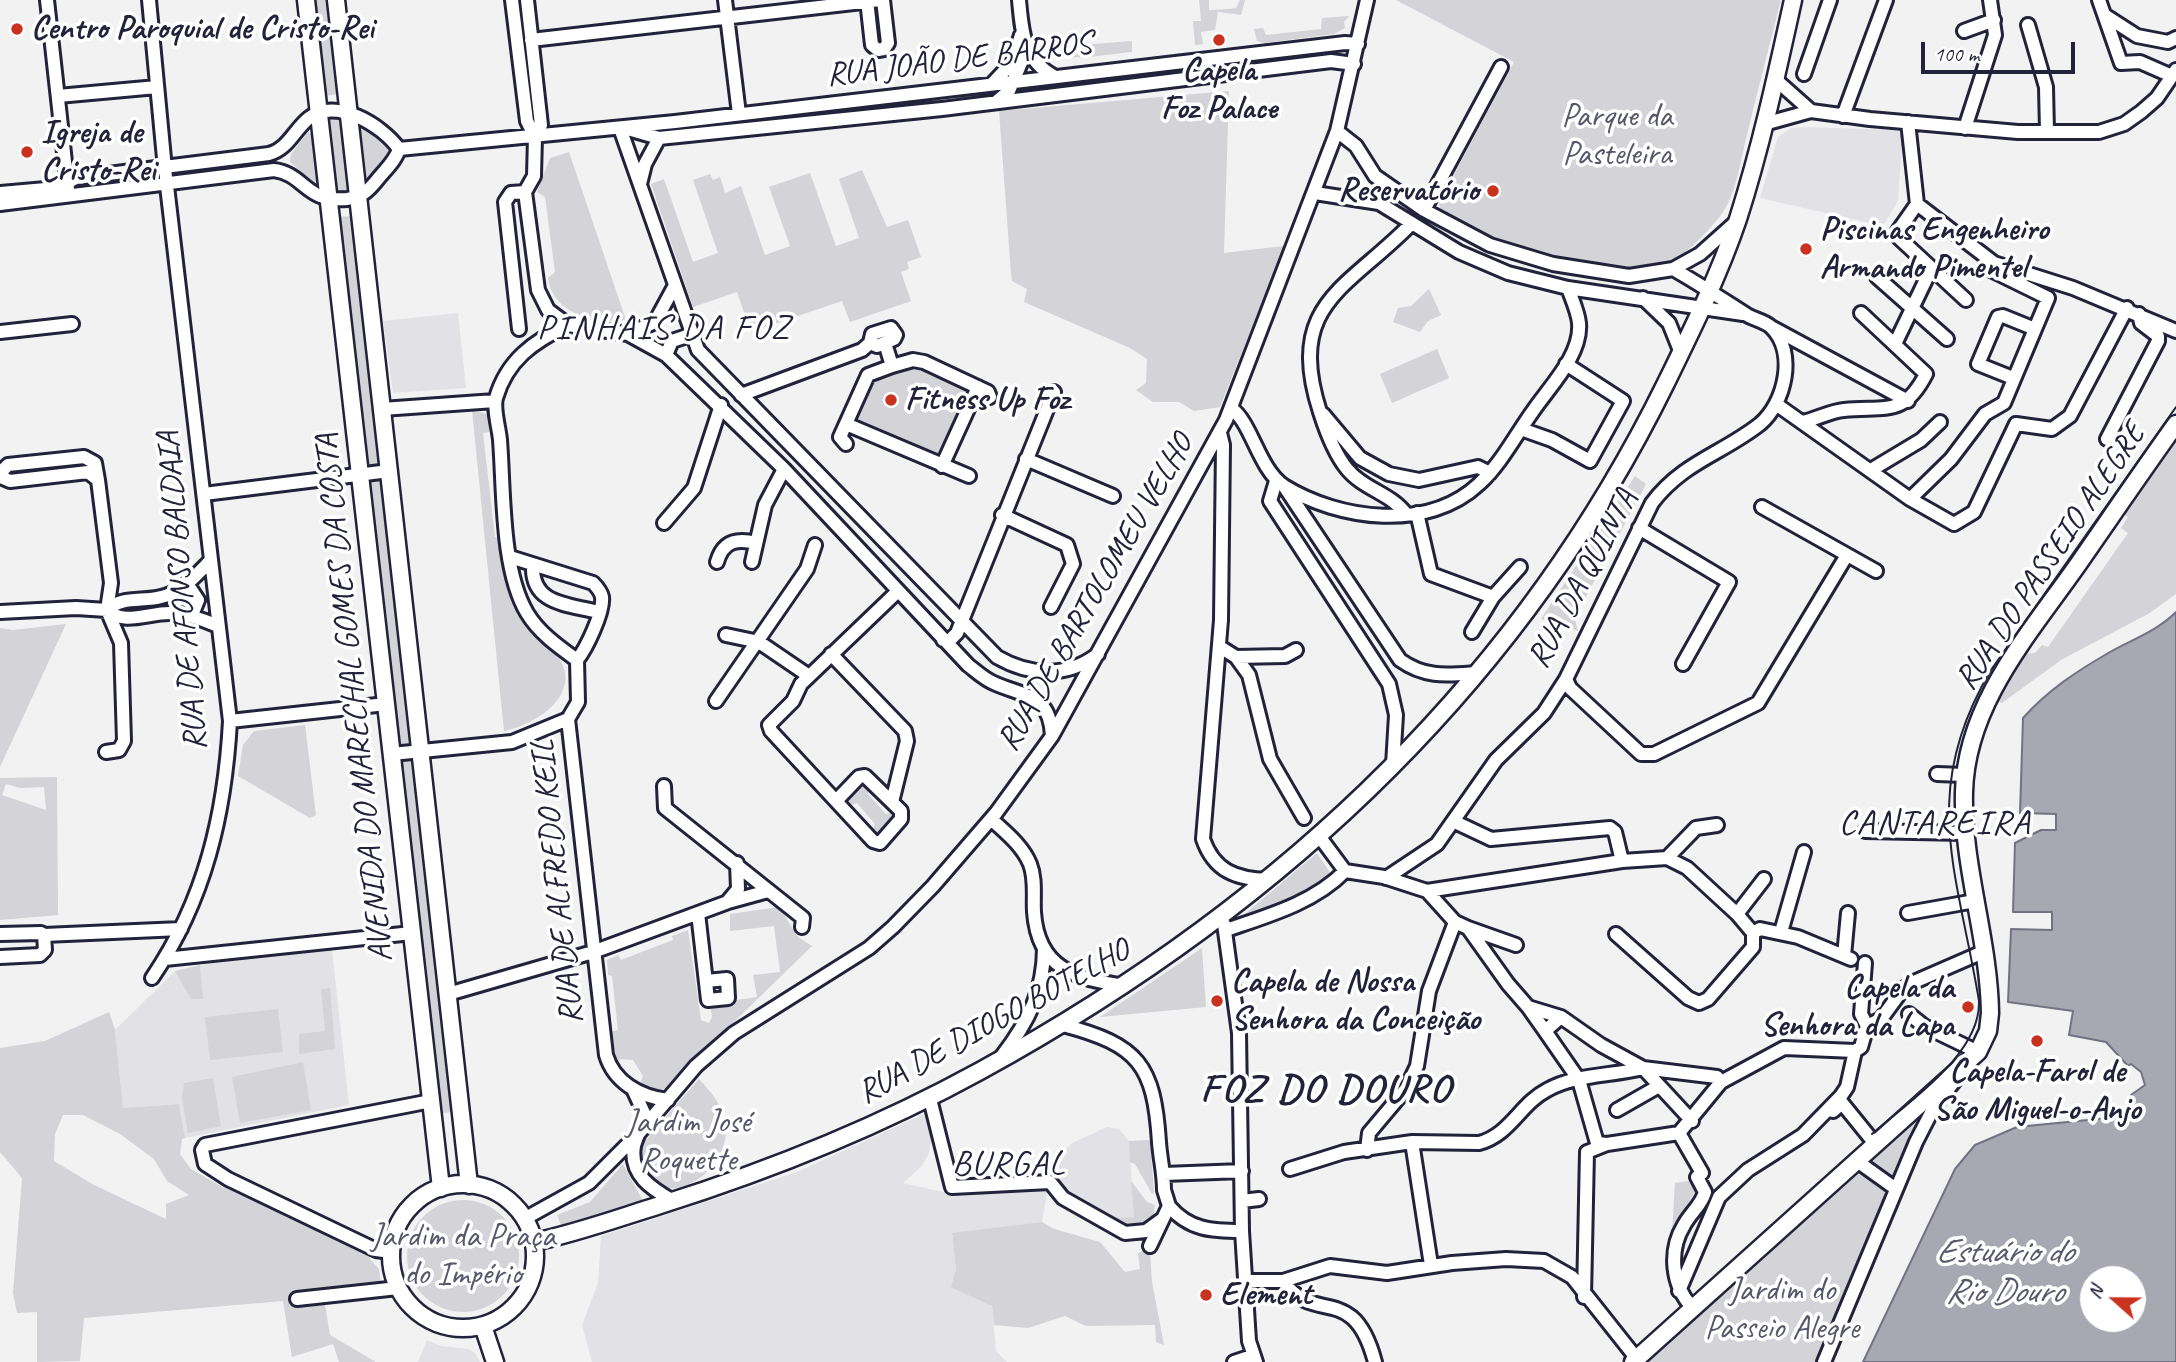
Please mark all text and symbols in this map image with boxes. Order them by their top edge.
place label: Centro Paroquial de Cristo-Rei [31,9,374,49]
marker: Centro Paroquial de Cristo-Rei [9,21,25,37]
street label: RUA JOÃO DE BARROS [824,24,1094,96]
scale bar [1924,28,2078,72]
marker: Capela Foz Palace [1211,32,1227,48]
text: 100 m [1934,41,1979,67]
place label: Capela Foz Palace [1161,51,1277,129]
park label: Parque da Pasteleira [1561,97,1673,175]
place label: Igreja de Cristo-Rei [41,113,156,191]
marker: Igreja de Cristo-Rei [19,144,35,160]
place label: Reservatório [1338,171,1479,211]
marker: Reservatório [1485,183,1501,199]
place label: Piscinas Engenheiro Armando Pimentel [1820,210,2049,288]
marker: Piscinas Engenheiro Armando Pimentel [1798,241,1814,257]
district label: PINHAIS DA FOZ [540,308,788,350]
place label: Fitness Up Foz [905,380,1069,420]
marker: Fitness Up Foz [883,392,899,408]
street label: RUA DO PASSEIO ALEGRE [1947,416,2155,698]
street label: RUA DE BARTOLOMEU VELHO [989,428,1203,758]
street label: RUA DE AFONSO BALDAIA [149,430,217,752]
street label: AVENIDA DO MARECHAL GOMES DA COSTA [308,432,402,964]
street label: RUA DA QUINTA [1519,483,1647,675]
street label: RUA DE ALFREDO KEIL [523,738,593,1026]
district label: CANTAREIRA [1841,803,2029,845]
street label: RUA DE DIOGO BOTELHO [851,931,1137,1113]
place label: Capela de Nossa Senhora da Conceição [1231,962,1480,1040]
place label: Capela da Senhora da Lapa [1760,968,1954,1046]
marker: Capela de Nossa Senhora da Conceição [1209,993,1225,1009]
marker: Capela da Senhora da Lapa [1960,999,1976,1015]
marker: Capela-Farol de São Miguel-o-Anjo [2029,1033,2045,1049]
place label: Capela-Farol de São Miguel-o-Anjo [1934,1052,2140,1130]
district label: FOZ DO DOURO [1203,1067,1449,1115]
park label: Jardim José Roquette [625,1103,751,1181]
district label: BURGAL [953,1144,1065,1186]
park label: Jardim da Praça do Império [371,1217,555,1295]
water label: Estuário do Rio Douro [1936,1232,2072,1314]
north arrow [2078,1264,2148,1334]
park label: Jardim do Passeio Alegre [1705,1271,1859,1349]
place label: Element [1220,1275,1312,1315]
text: N [2082,1282,2109,1302]
marker: Element [1198,1287,1214,1303]

